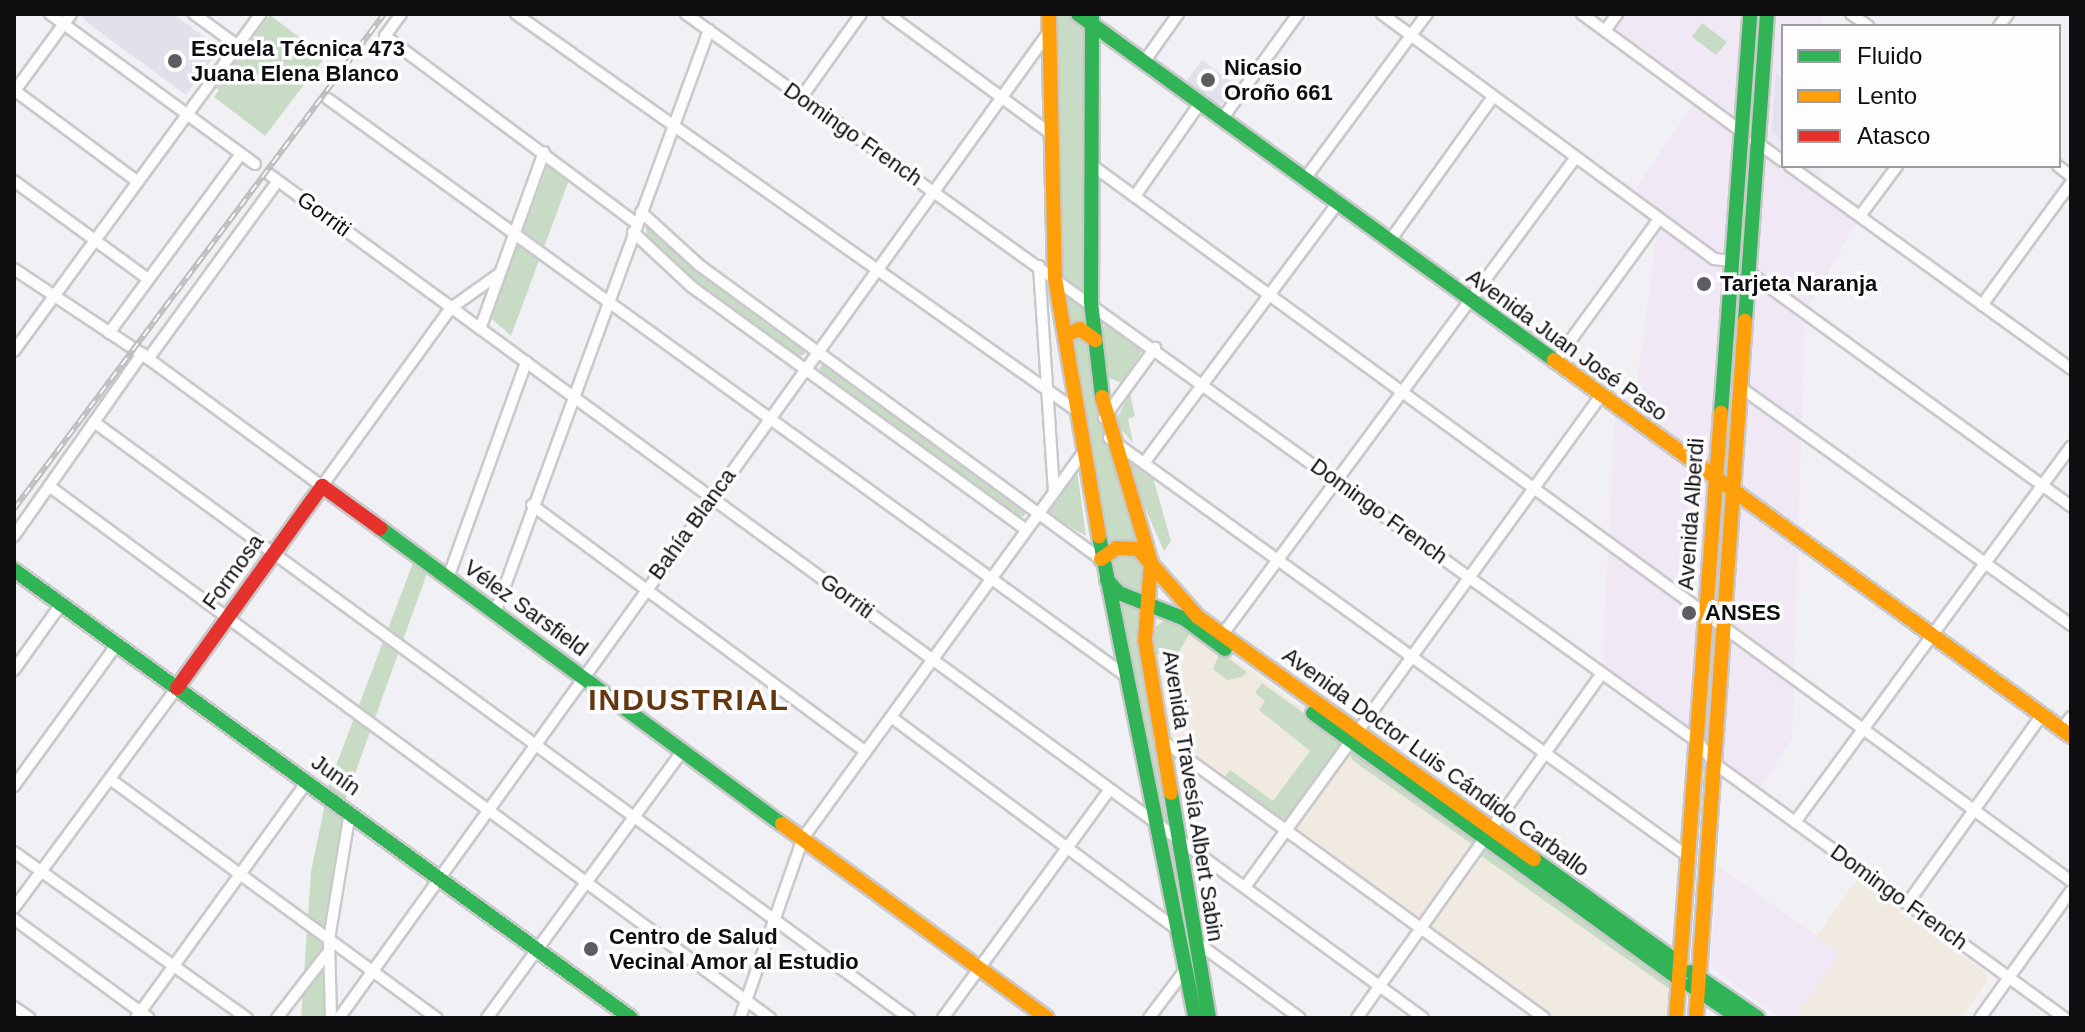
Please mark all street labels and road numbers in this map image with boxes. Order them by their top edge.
street label: Domingo French [779,77,927,191]
street label: Gorriti [292,186,356,242]
street label: Avenida Juan José Paso [1461,263,1673,427]
street label: Avenida Alberdi [1672,436,1710,592]
street label: Domingo French [1305,453,1453,569]
street label: Bahía Blanca [643,463,741,585]
street label: Formosa [197,529,269,615]
street label: Vélez Sarsfield [459,554,593,662]
street label: Gorriti [815,568,879,624]
street label: Avenida Doctor Luis Cándido Carballo [1278,642,1594,882]
street label: Avenida Travesía Albert Sabin [1157,648,1229,944]
street label: Junín [306,749,366,801]
street label: Domingo French [1825,839,1973,955]

